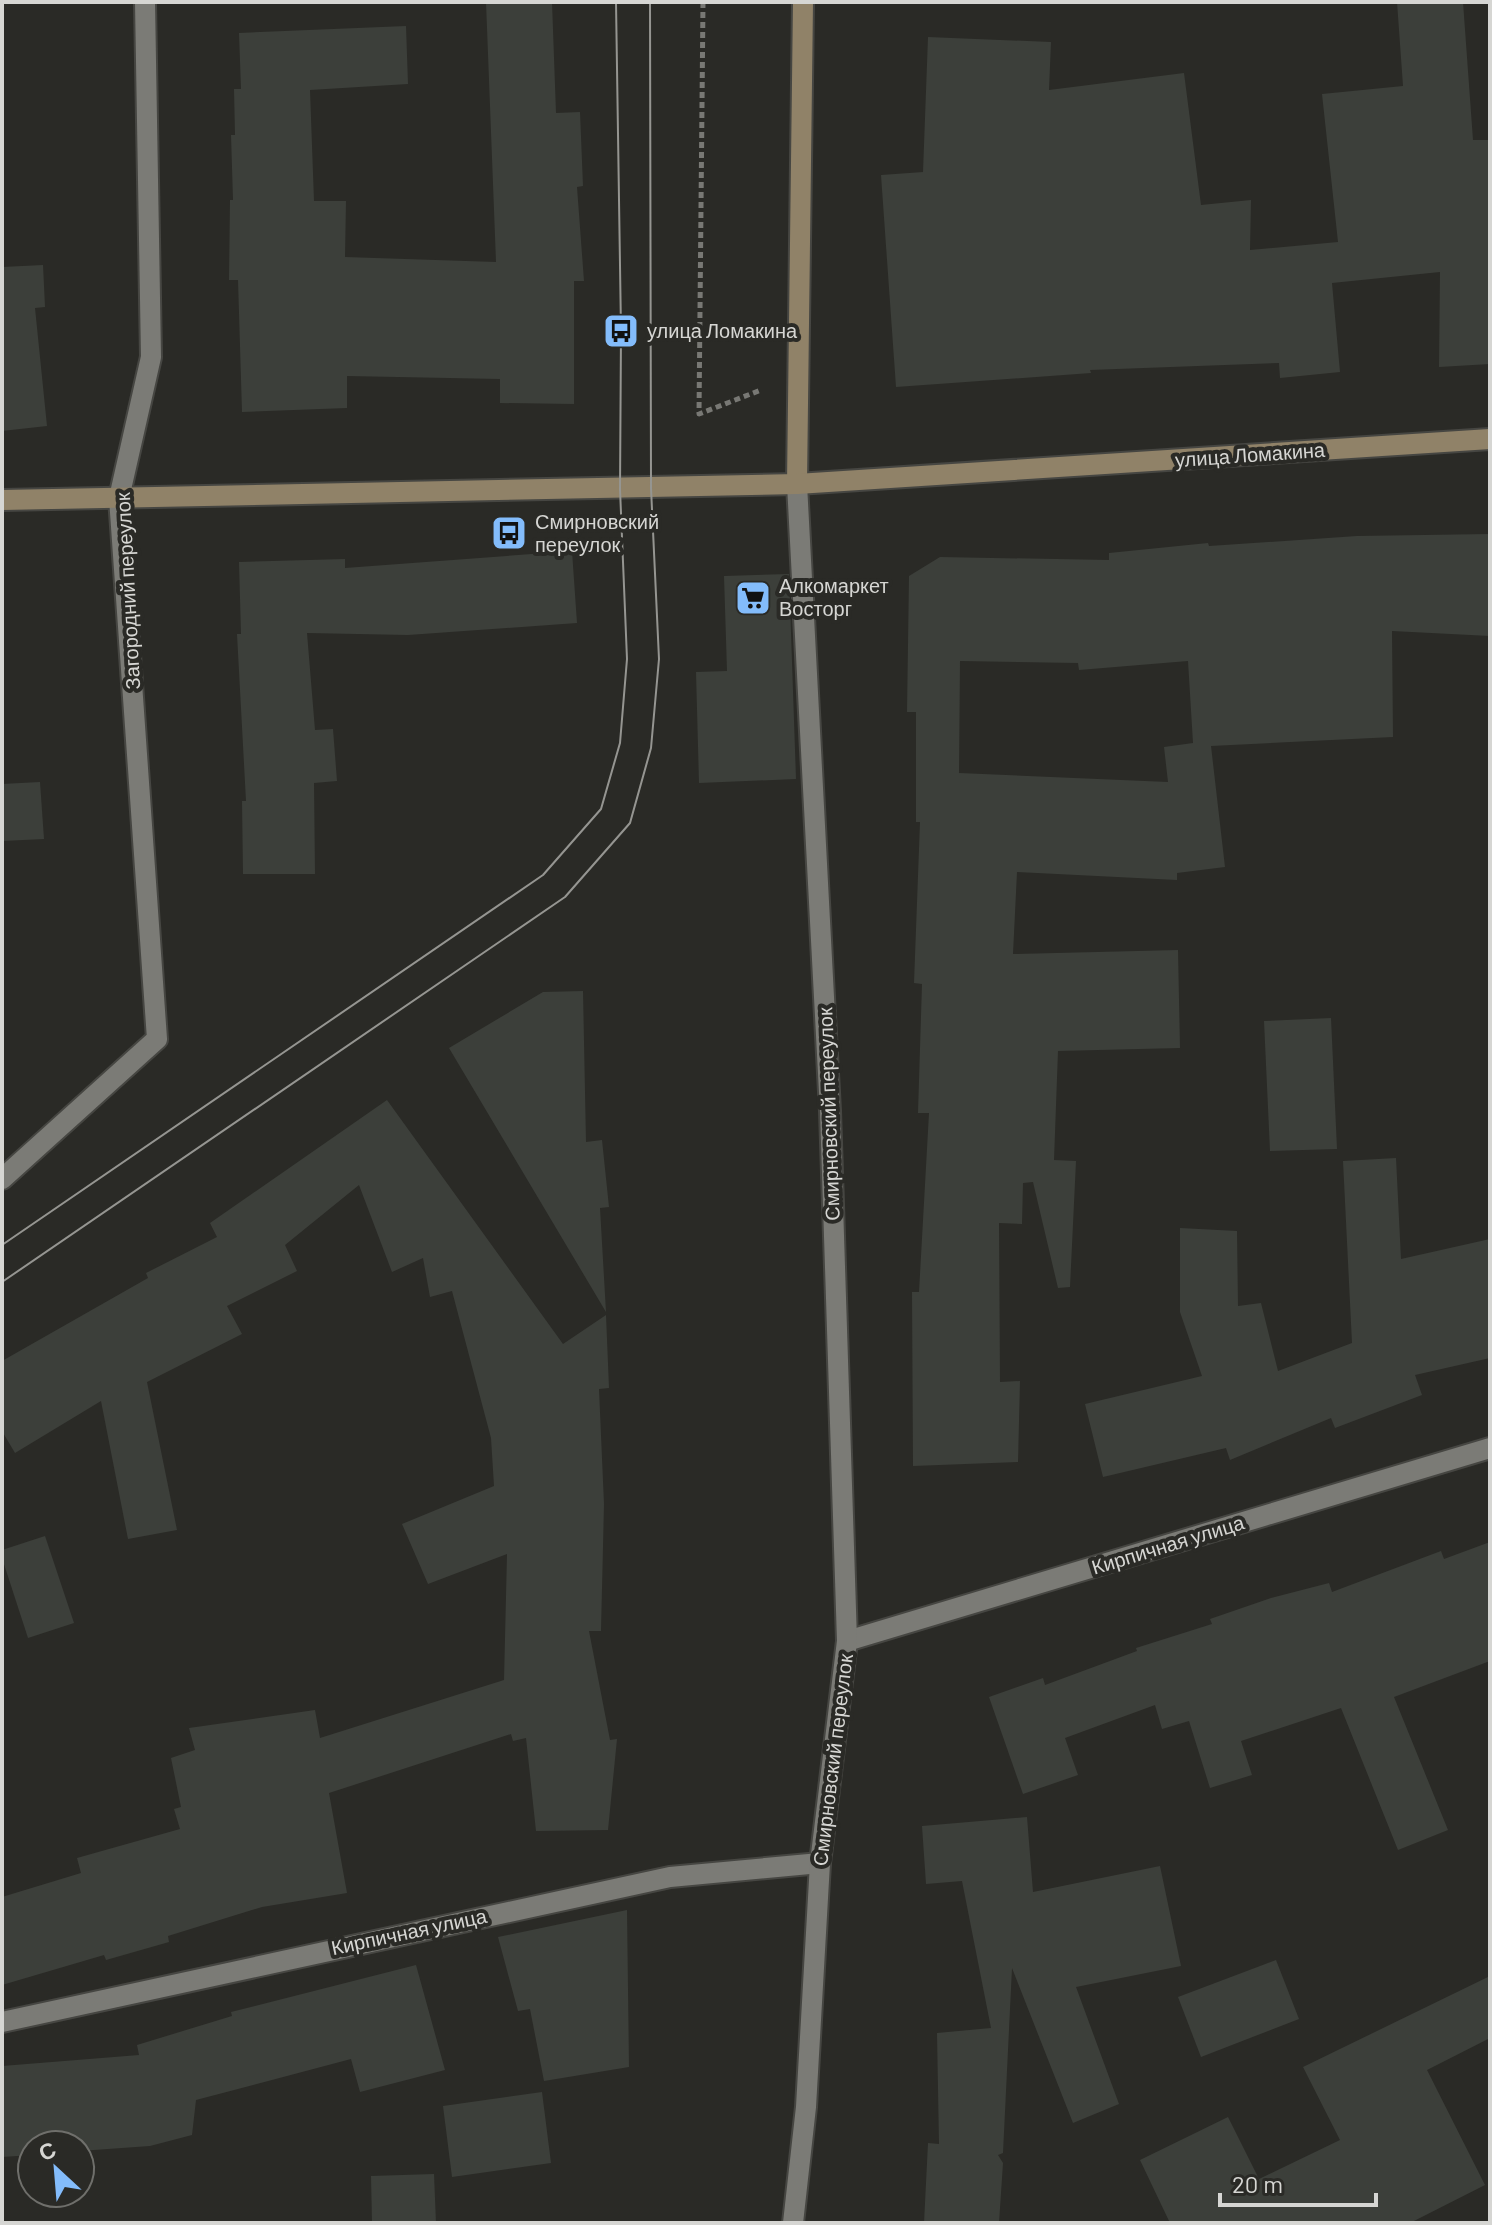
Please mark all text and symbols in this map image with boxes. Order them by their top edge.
bus stop icon: улица Ломакина [602,312,640,350]
place label: улица Ломакина [647,318,798,342]
street label: улица Ломакина [1174,437,1327,471]
street label: Загородний переулок [110,492,144,690]
place label: Смирновский переулок [535,509,659,556]
bus stop icon: Смирновский переулок [490,514,528,552]
place label: Алкомаркет Восторг [779,573,889,620]
supermarket icon: Алкомаркет Восторг [734,579,772,617]
street label: Смирновский переулок [812,1007,844,1221]
street label: Кирпичная улица [1088,1509,1248,1579]
street label: Смирновский переулок [807,1652,857,1867]
street label: Кирпичная улица [329,1903,490,1959]
north arrow [16,2129,96,2209]
text: С [34,2135,60,2165]
scale bar [1220,2157,1376,2207]
text: 20 m [1232,2169,1283,2198]

